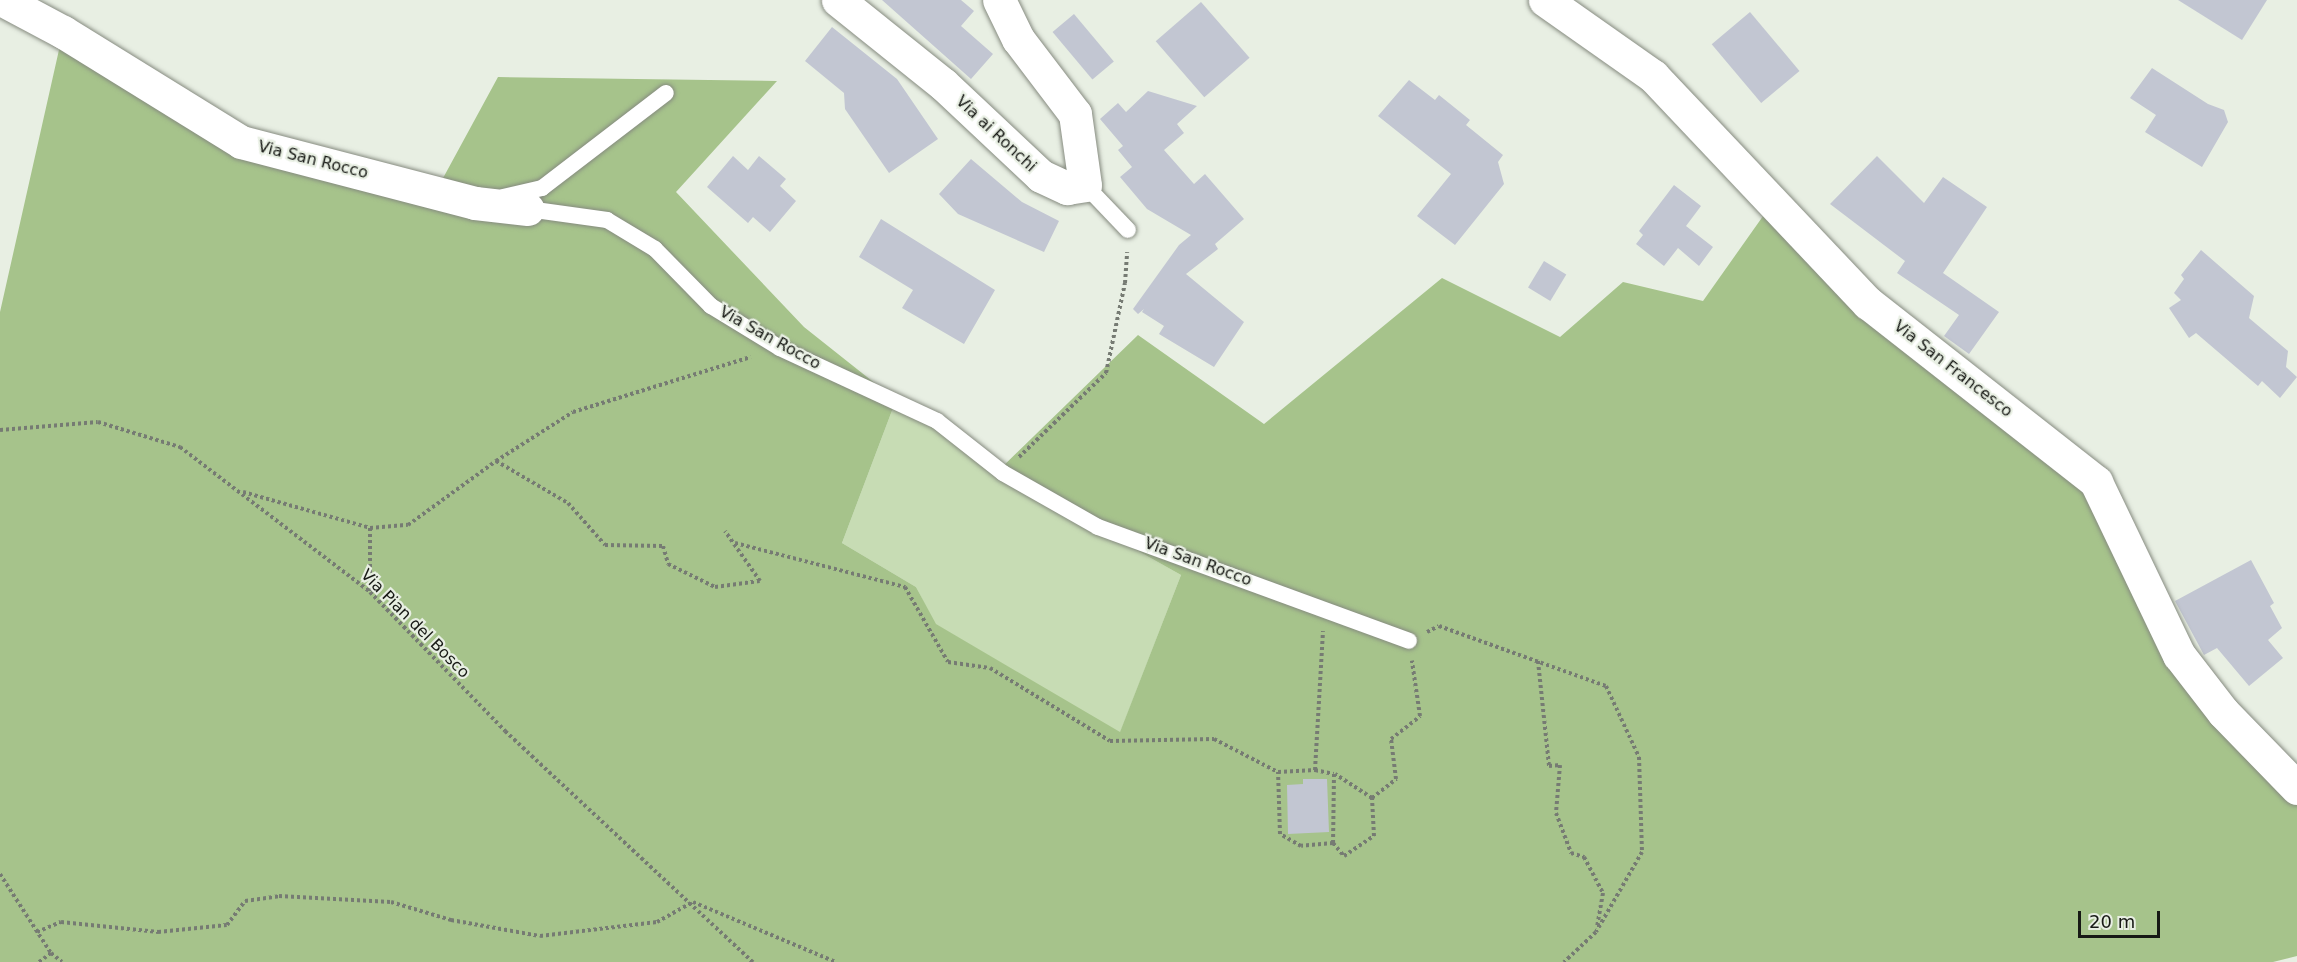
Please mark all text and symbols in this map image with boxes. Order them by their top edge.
street label: Via ai Ronchi [952,92,1040,176]
street label: Via San Rocco [256,137,370,183]
street label: Via San Rocco [716,302,824,374]
street label: Via San Francesco [1890,317,2016,421]
street label: Via San Rocco [1142,534,1254,590]
street label: Via Pian del Bosco [357,566,473,682]
scale bar [2081,899,2164,937]
text: 20 m [2089,911,2135,932]

